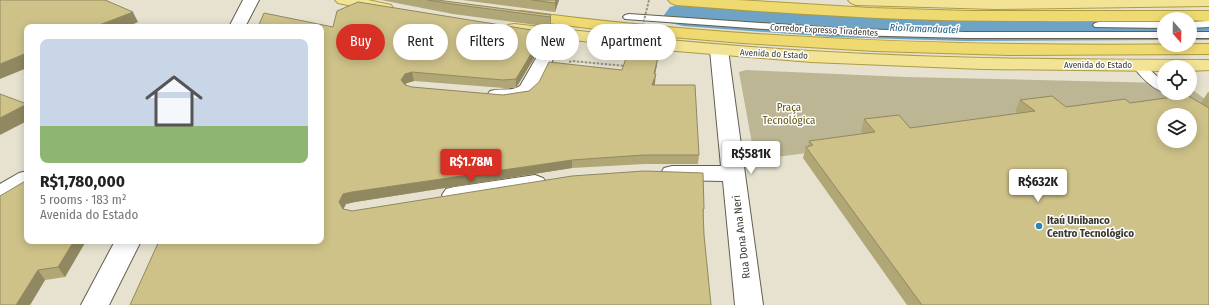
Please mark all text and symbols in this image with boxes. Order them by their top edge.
north arrow [1157,12,1197,52]
map controls [1157,12,1197,148]
water label: Rio Tamanduateí [889,21,959,36]
street label: Corredor Expresso Tiradentes [770,22,878,38]
chip: Buy [336,24,385,60]
chip: Rent [393,24,448,60]
chip: Filters [456,24,518,60]
chip: New [526,24,579,60]
chip: Apartment [587,24,676,60]
street label: Avenida do Estado [740,47,808,61]
street label: Avenida do Estado [1064,60,1132,70]
button: locate [1157,60,1197,100]
icon: home [138,65,210,137]
park label: Praça Tecnológica [763,101,815,127]
button: layers [1157,108,1197,148]
pin: R$581K [718,141,784,175]
text: R$581K [731,146,771,161]
pin: R$1.78M [434,149,508,183]
text: R$1.78M [449,154,493,169]
pin: R$632K [1005,169,1071,203]
text: R$1,780,000 [40,171,125,192]
text: R$632K [1018,174,1058,189]
text: 5 rooms · 183 m² [40,192,126,207]
street label: Rua Dona Ana Neri [730,194,753,279]
text: Avenida do Estado [40,207,138,222]
place label: Itaú Unibanco Centro Tecnológico [1047,214,1134,240]
marker: Itaú Unibanco Centro Tecnológico [1034,221,1044,231]

